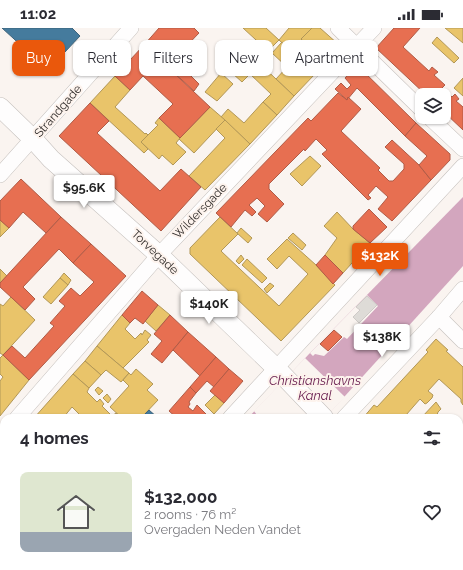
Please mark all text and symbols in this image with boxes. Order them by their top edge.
text: 11:02 [20,5,56,23]
chip: Buy [12,40,65,76]
chip: Rent [73,40,131,76]
chip: Filters [139,40,207,76]
chip: New [215,40,273,76]
chip: Apartment [281,40,378,76]
street label: Strandgade [31,82,85,140]
map controls [415,88,451,124]
button: layers [415,88,451,124]
pin: $95.6K [51,175,117,209]
text: $95.6K [63,180,105,195]
street label: Wildersgade [170,180,230,242]
street label: Torvegade [129,227,181,277]
pin: $132K [352,243,408,277]
text: $132K [361,248,399,263]
pin: $140K [181,291,237,325]
text: $140K [190,296,228,311]
pin: $138K [354,324,410,358]
text: $138K [363,329,401,344]
water label: Christianshavns Kanal [269,373,361,403]
icon: filters [421,427,443,449]
text: 4 homes [20,428,89,448]
text: $132,000 [144,487,218,507]
icon: home [52,488,100,536]
icon: heart [421,501,443,523]
text: 2 rooms · 76 m² [144,507,236,522]
text: Overgaden Neden Vandet [144,522,301,537]

